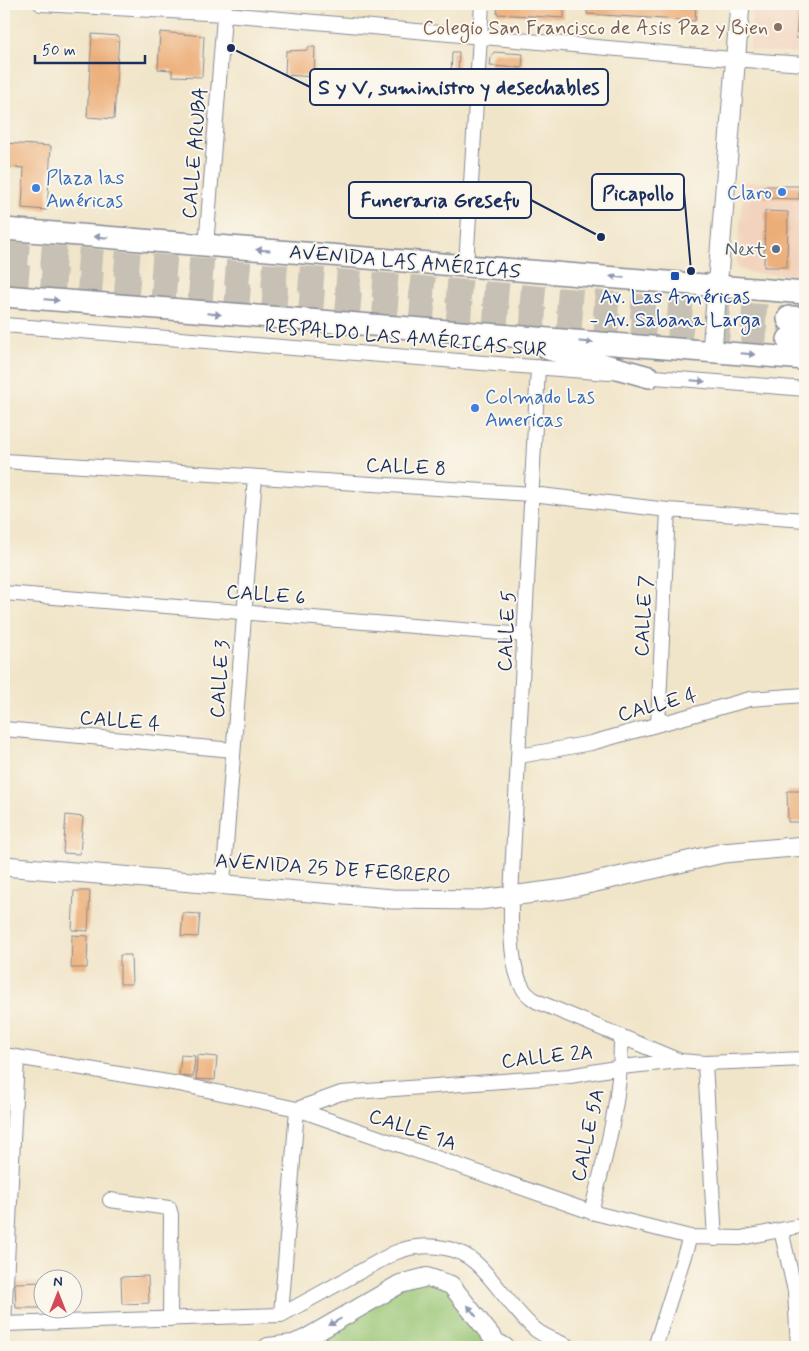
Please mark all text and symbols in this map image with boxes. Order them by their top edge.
place label: Colegio San Francisco de Asis Paz y Bien [422,15,768,43]
marker: Colegio San Francisco de Asis Paz y Bien [772,21,784,33]
scale bar [35,32,145,64]
text: 50 m [42,41,76,61]
callout: S y V, suministro y desechables [310,69,608,105]
text: S y V, suministro y desechables [318,74,600,102]
street label: CALLE ARUBA [176,86,215,220]
place label: Plaza las Américas [46,165,124,215]
callout: Picapollo [592,174,684,210]
text: Picapollo [602,180,674,208]
place label: Claro [727,180,772,207]
marker: Plaza las Américas [30,182,42,194]
callout: Funeraria Gresefu [349,182,531,218]
marker: Claro [776,186,788,198]
text: Funeraria Gresefu [360,187,520,215]
one-way arrow [93,233,109,241]
place label: Next [725,237,766,264]
street label: AVENIDA LAS AMÉRICAS [288,239,522,286]
marker: Next [770,243,782,255]
one-way arrow [255,245,271,253]
marker: Av. Las Américas - Av. Sabana Larga [669,270,681,282]
one-way arrow [609,273,625,281]
place label: Av. Las Américas - Av. Sabana Larga [589,284,761,335]
one-way arrow [45,297,61,305]
one-way arrow [207,310,223,318]
street label: RESPALDO LAS AMÉRICAS SUR [264,313,548,364]
one-way arrow [578,339,594,347]
one-way arrow [740,351,756,359]
one-way arrow [690,377,706,385]
place label: Colmado Las Americas [485,384,595,434]
marker: Colmado Las Americas [469,402,481,414]
street label: CALLE 8 [365,452,447,483]
street label: CALLE 7 [629,575,660,657]
street label: CALLE 6 [225,579,307,612]
street label: CALLE 5 [492,590,523,672]
street label: CALLE 3 [204,639,237,719]
street label: CALLE 4 [615,682,700,729]
street label: CALLE 4 [78,705,162,738]
street label: AVENIDA 25 DE FEBRERO [214,848,451,891]
street label: CALLE 2A [500,1039,594,1076]
street label: CALLE 5A [565,1086,611,1184]
street label: CALLE 1A [365,1103,460,1158]
north arrow [32,1268,82,1318]
text: N [53,1273,63,1291]
one-way arrow [467,1305,478,1318]
one-way arrow [329,1317,342,1326]

